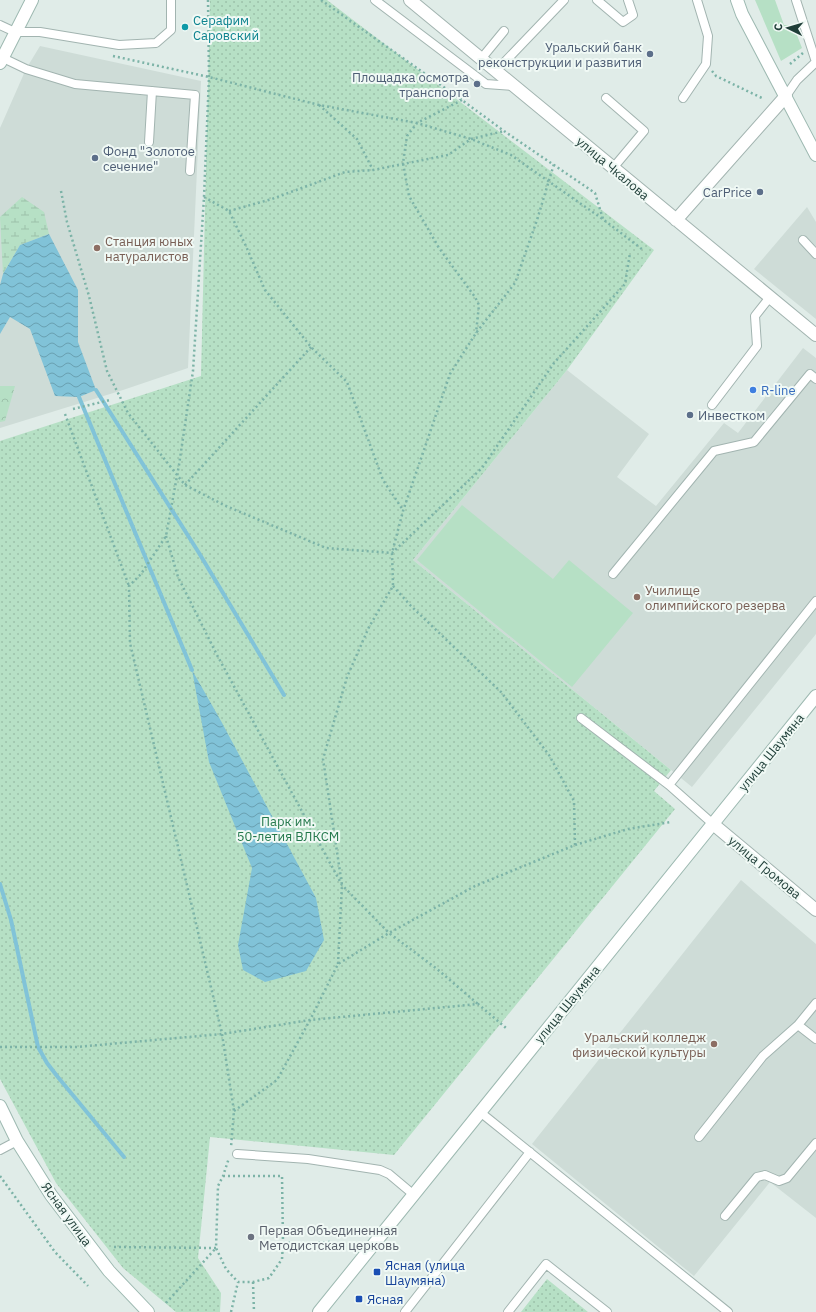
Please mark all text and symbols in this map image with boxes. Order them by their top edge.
north arrow [768,8,808,48]
place label: Серафим Саровский [193,12,259,44]
marker: Серафим Саровский [180,22,190,32]
text: С [771,23,785,31]
place label: Уральский банк реконструкции и развития [478,39,642,71]
marker: Уральский банк реконструкции и развития [645,49,655,59]
place label: Площадка осмотра транспорта [352,69,469,101]
marker: Площадка осмотра транспорта [472,79,482,89]
street label: улица Чкалова [573,133,653,204]
place label: Фонд "Золотое сечение" [103,143,195,175]
marker: Фонд "Золотое сечение" [90,153,100,163]
place label: CarPrice [703,184,752,201]
marker: CarPrice [755,187,765,197]
place label: Станция юных натуралистов [105,233,193,265]
marker: Станция юных натуралистов [92,243,102,253]
place label: R-line [761,382,796,399]
marker: R-line [748,385,758,395]
place label: Инвестком [698,407,765,424]
marker: Инвестком [685,410,695,420]
place label: Училище олимпийского резерва [645,582,786,614]
marker: Училище олимпийского резерва [632,592,642,602]
street label: улица Шаумяна [735,710,808,795]
park label: Парк им. 50-летия ВЛКСМ [237,813,339,845]
street label: улица Громова [725,832,805,903]
street label: улица Шаумяна [531,962,604,1047]
place label: Уральский колледж физической культуры [572,1029,706,1061]
marker: Уральский колледж физической культуры [709,1039,719,1049]
street label: Ясная улица [38,1179,96,1250]
place label: Первая Объединенная Методистская церковь [259,1222,399,1254]
marker: Первая Объединенная Методистская церковь [246,1232,256,1242]
place label: Ясная (улица Шаумяна) [385,1257,465,1289]
marker: Ясная (улица Шаумяна) [372,1267,382,1277]
place label: Ясная [367,1291,403,1308]
marker: Ясная [354,1294,364,1304]

